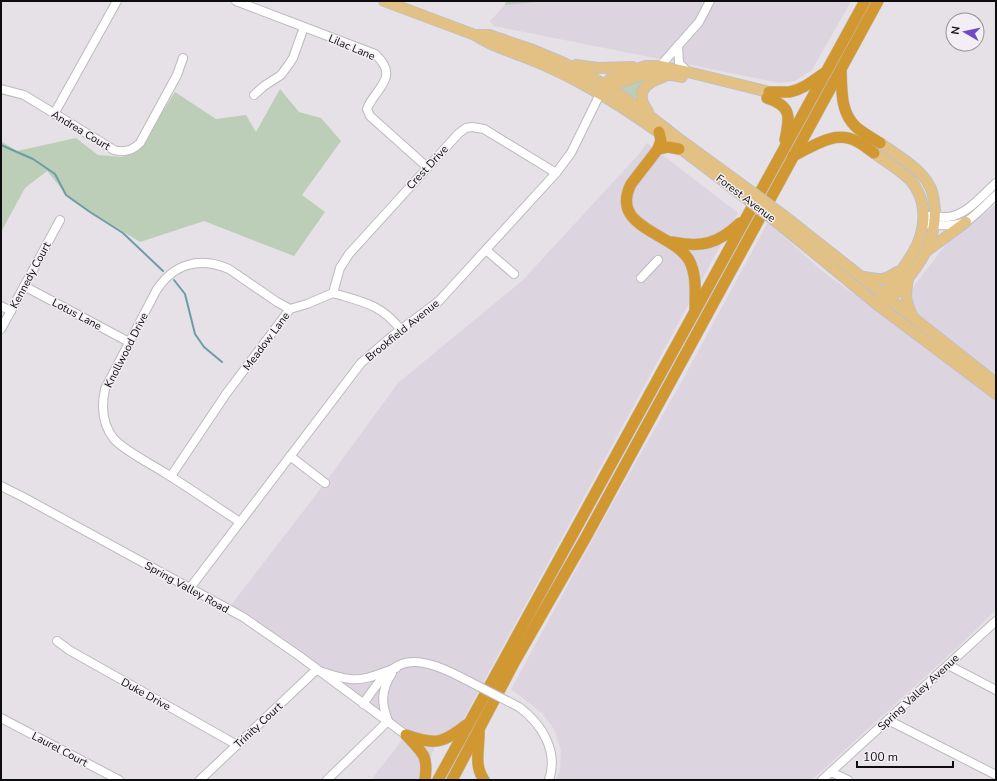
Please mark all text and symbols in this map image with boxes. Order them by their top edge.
north arrow [945,12,985,52]
text: N [948,25,964,36]
street label: Lilac Lane [326,31,378,64]
street label: Andrea Court [48,107,113,154]
street label: Crest Drive [403,142,452,193]
street label: Forest Avenue [713,171,779,226]
street label: Kennedy Court [7,239,54,311]
street label: Lotus Lane [49,295,104,334]
street label: Brookfield Avenue [362,296,442,365]
street label: Meadow Lane [239,309,293,374]
street label: Knollwood Drive [101,310,152,390]
street label: Spring Valley Road [142,558,232,617]
street label: Spring Valley Avenue [874,651,962,734]
street label: Duke Drive [118,675,173,714]
street label: Trinity Court [231,699,286,752]
street label: Laurel Court [29,728,90,770]
scale bar [857,743,953,769]
text: 100 m [863,749,898,765]

